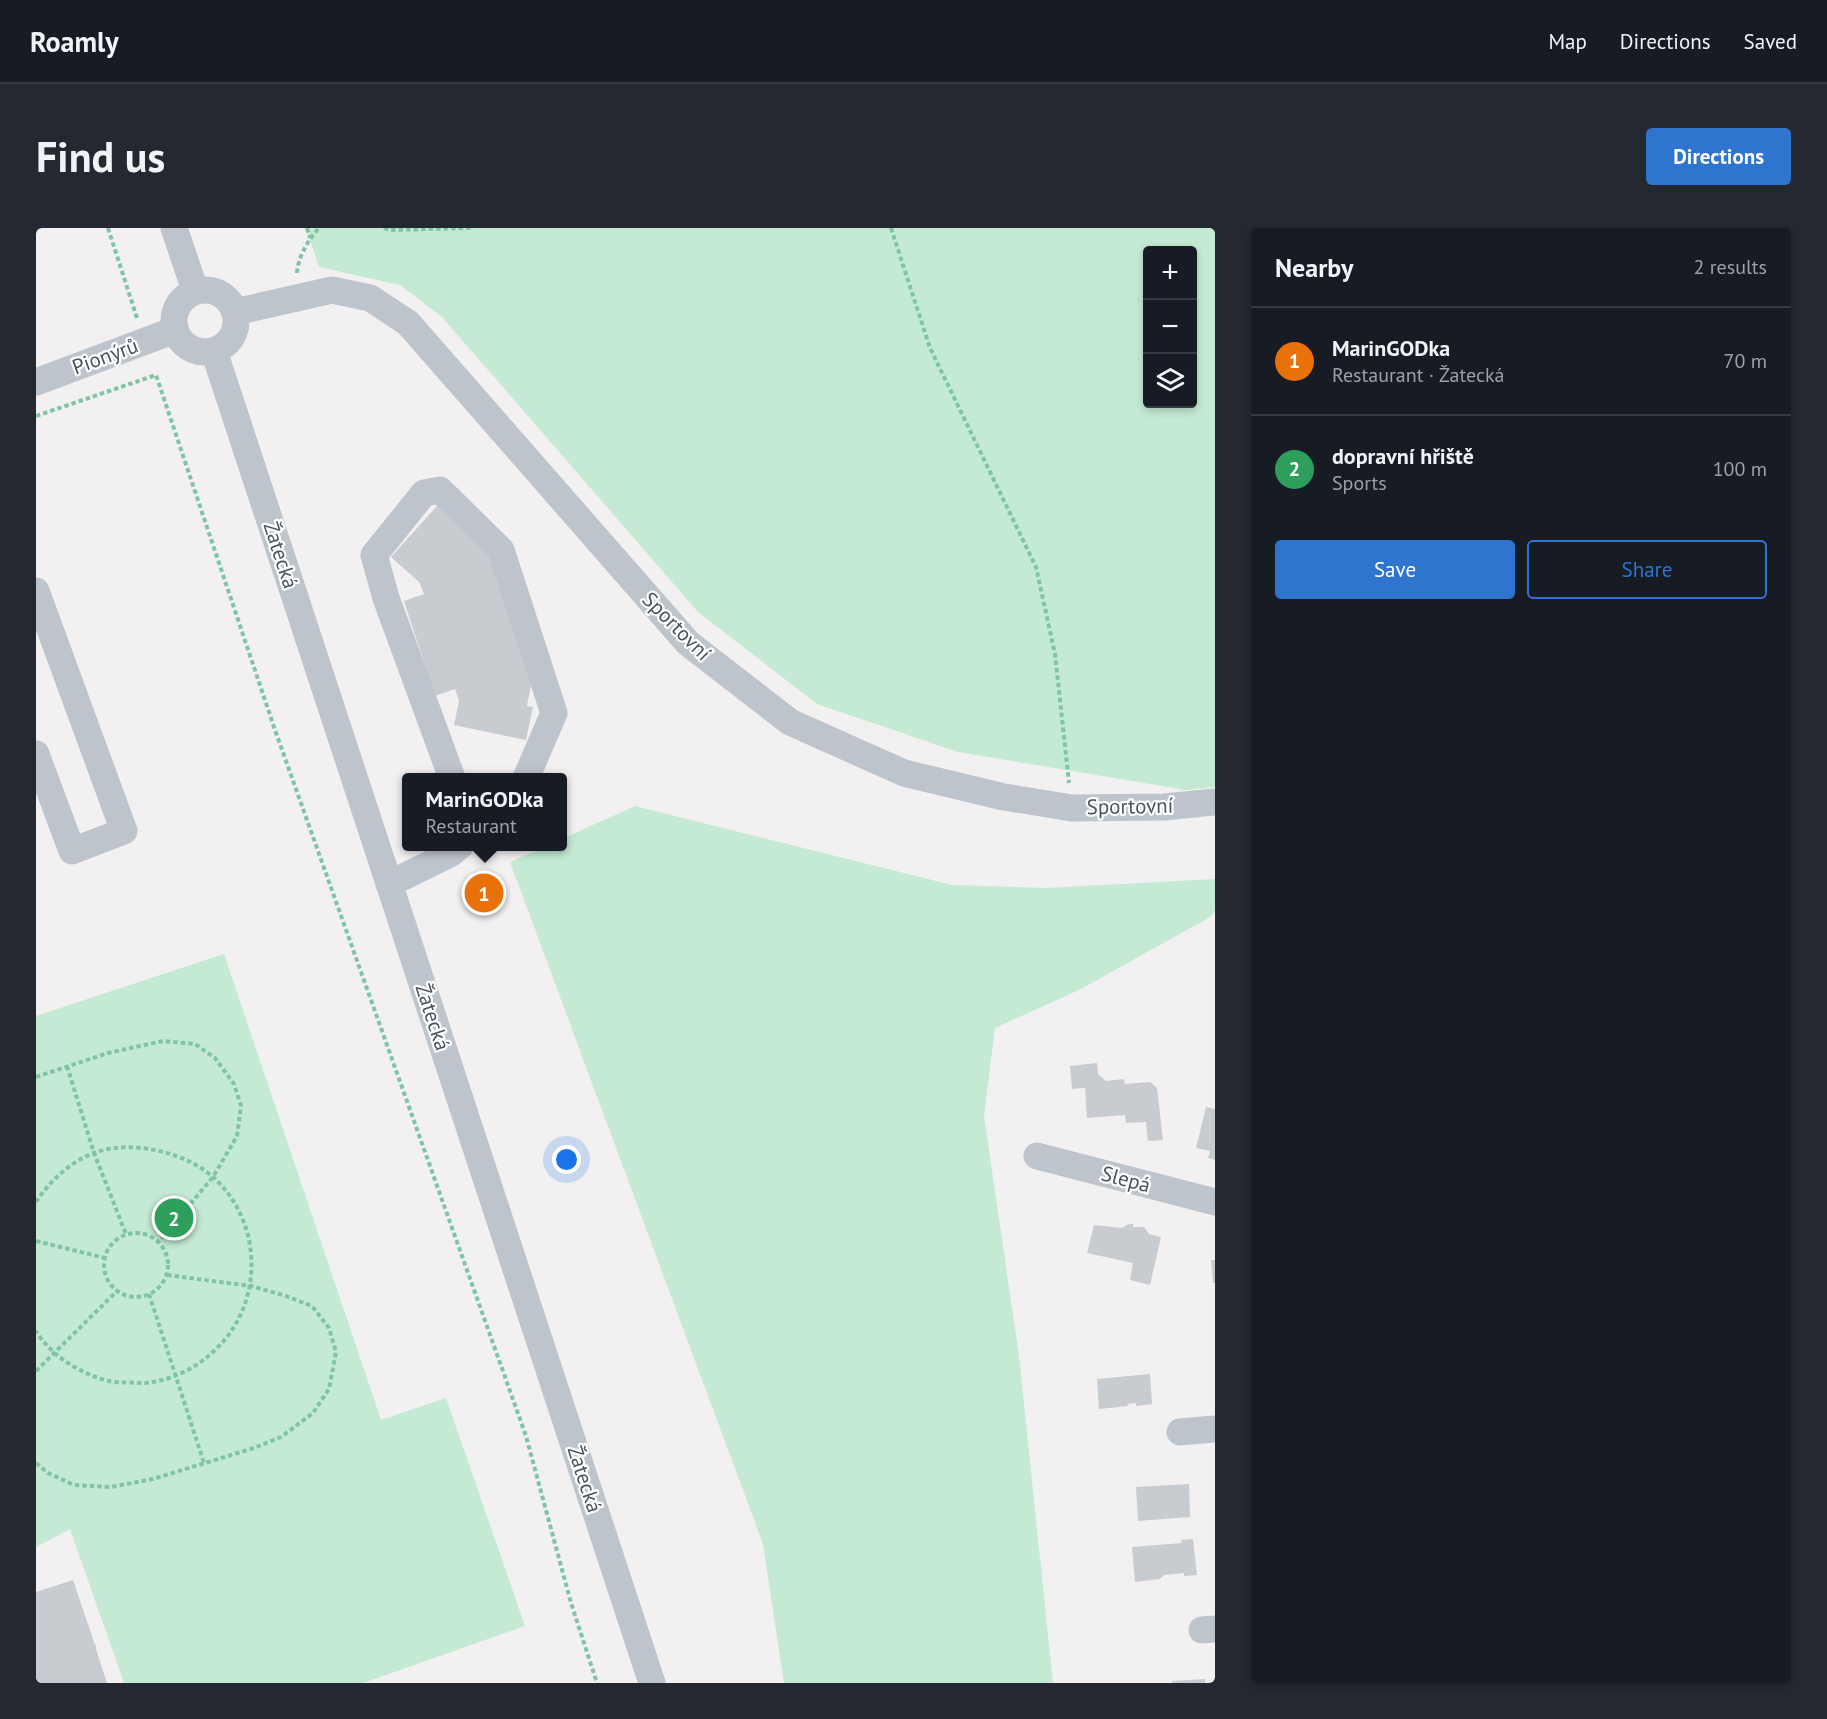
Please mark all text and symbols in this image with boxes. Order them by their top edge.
text: Roamly [30,23,119,60]
text: Map [1548,28,1587,55]
text: Directions [1620,28,1711,55]
text: Saved [1744,28,1797,55]
button: Directions [1646,128,1791,185]
text: Find us [36,129,165,184]
map controls [1143,246,1197,408]
button: + [1143,246,1197,300]
text: Nearby [1275,251,1353,284]
text: 2 results [1694,254,1767,280]
button: − [1143,300,1197,354]
street label: Pionýrů [68,332,142,380]
text: MarinGODka [1332,334,1450,362]
text: 1 [1289,348,1300,374]
text: 70 m [1724,348,1767,374]
button: layers [1143,354,1197,408]
text: Restaurant · Žatecká [1332,362,1504,388]
text: dopravní hřiště [1332,442,1474,470]
text: 2 [1289,456,1300,482]
text: 100 m [1713,456,1767,482]
text: Sports [1332,470,1387,496]
street label: Žatecká [258,518,304,592]
button: Save [1275,540,1515,599]
button: Share [1527,540,1767,599]
street label: Sportovní [637,586,717,666]
popup [402,773,567,851]
text: MarinGODka [425,785,544,813]
street label: Sportovní [1086,792,1174,820]
text: Restaurant [425,813,517,839]
pin: 1 [464,870,504,916]
street label: Žatecká [410,980,456,1054]
your location [552,1145,581,1174]
street label: Slepá [1098,1160,1154,1198]
pin: 2 [154,1196,194,1240]
street label: Žatecká [562,1442,608,1516]

